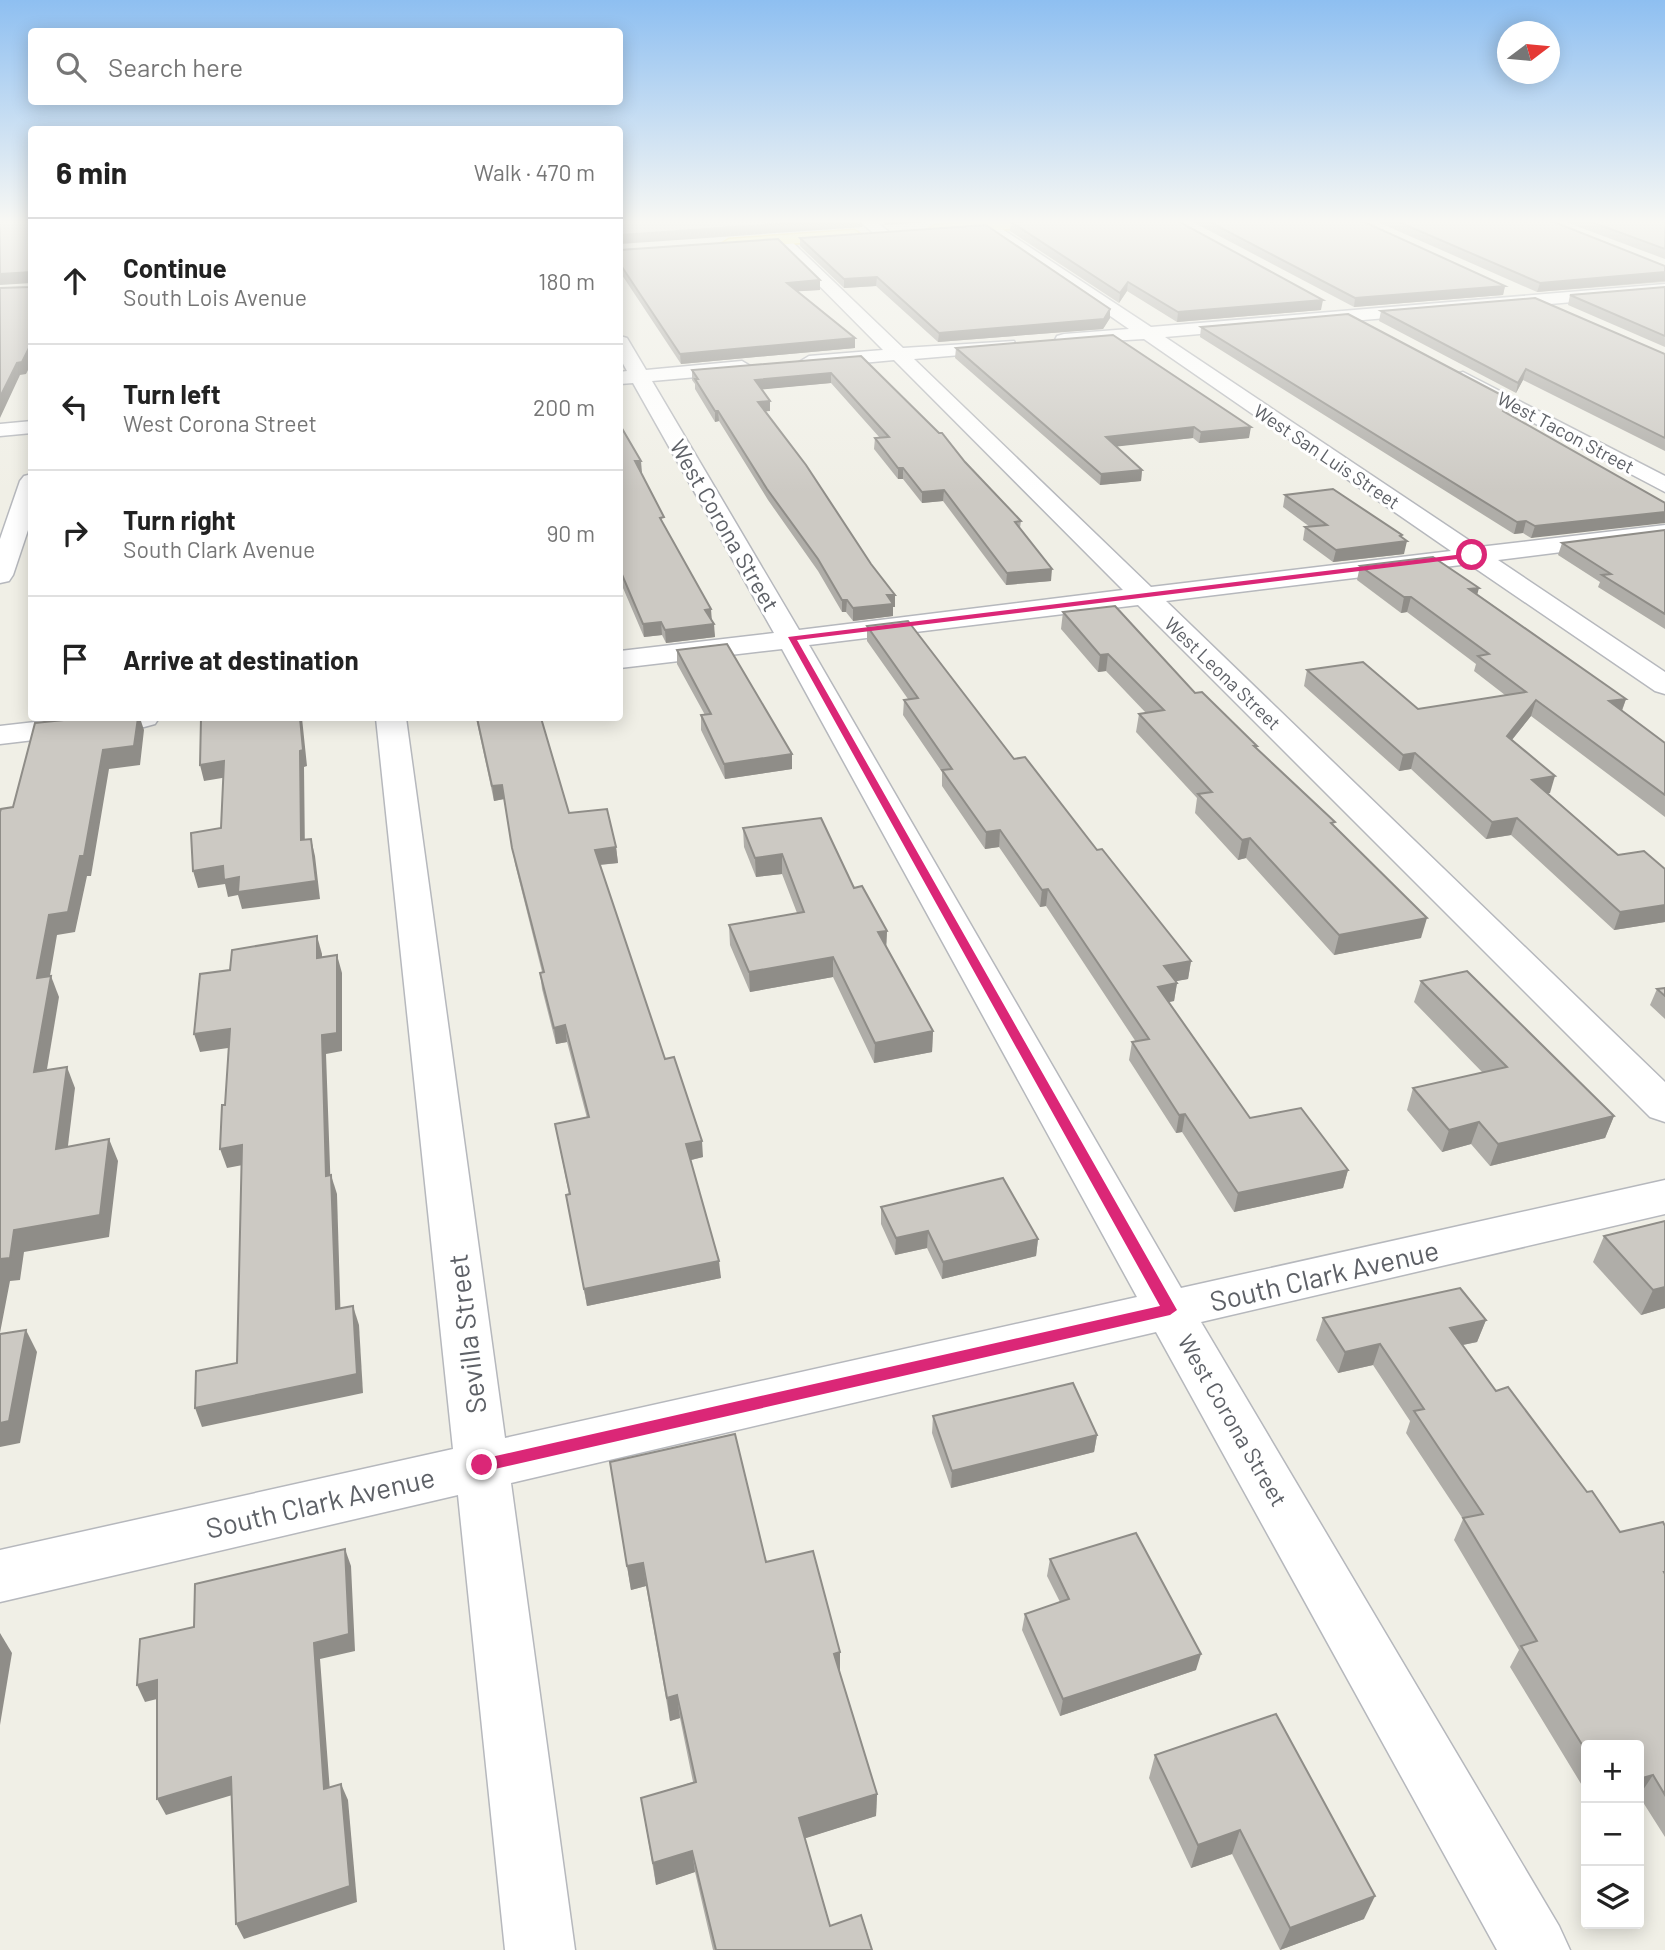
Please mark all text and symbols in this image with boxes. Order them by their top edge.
north arrow [1497,21,1560,84]
search box [28,28,623,105]
icon: search [52,48,90,86]
text: Search here [108,51,243,82]
text: 6 min [56,154,127,190]
text: Walk · 470 m [474,158,595,186]
text: Continue [123,252,227,283]
icon: ahead [56,262,94,300]
text: 180 m [538,267,595,295]
text: South Lois Avenue [123,283,307,311]
text: Turn left [123,378,221,409]
street label: West Tacon Street [1494,386,1638,478]
icon: left [56,388,94,426]
text: 200 m [533,393,595,421]
street label: West San Luis Street [1250,399,1404,513]
text: West Corona Street [123,409,317,437]
street label: West Corona Street [664,434,786,616]
text: Turn right [123,504,236,535]
icon: right [56,514,94,552]
text: 90 m [546,519,595,547]
text: South Clark Avenue [123,535,315,563]
route start [1456,539,1487,570]
street label: West Leona Street [1160,612,1286,734]
icon: arrive [56,640,94,678]
text: Arrive at destination [123,644,359,675]
street label: South Clark Avenue [1206,1232,1442,1318]
street label: Sevilla Street [439,1252,493,1416]
street label: West Corona Street [1172,1329,1294,1511]
route end [466,1449,497,1480]
street label: South Clark Avenue [202,1459,438,1545]
map controls [1581,1740,1644,1929]
button: + [1581,1740,1644,1803]
button: − [1581,1803,1644,1866]
button: layers [1581,1866,1644,1929]

